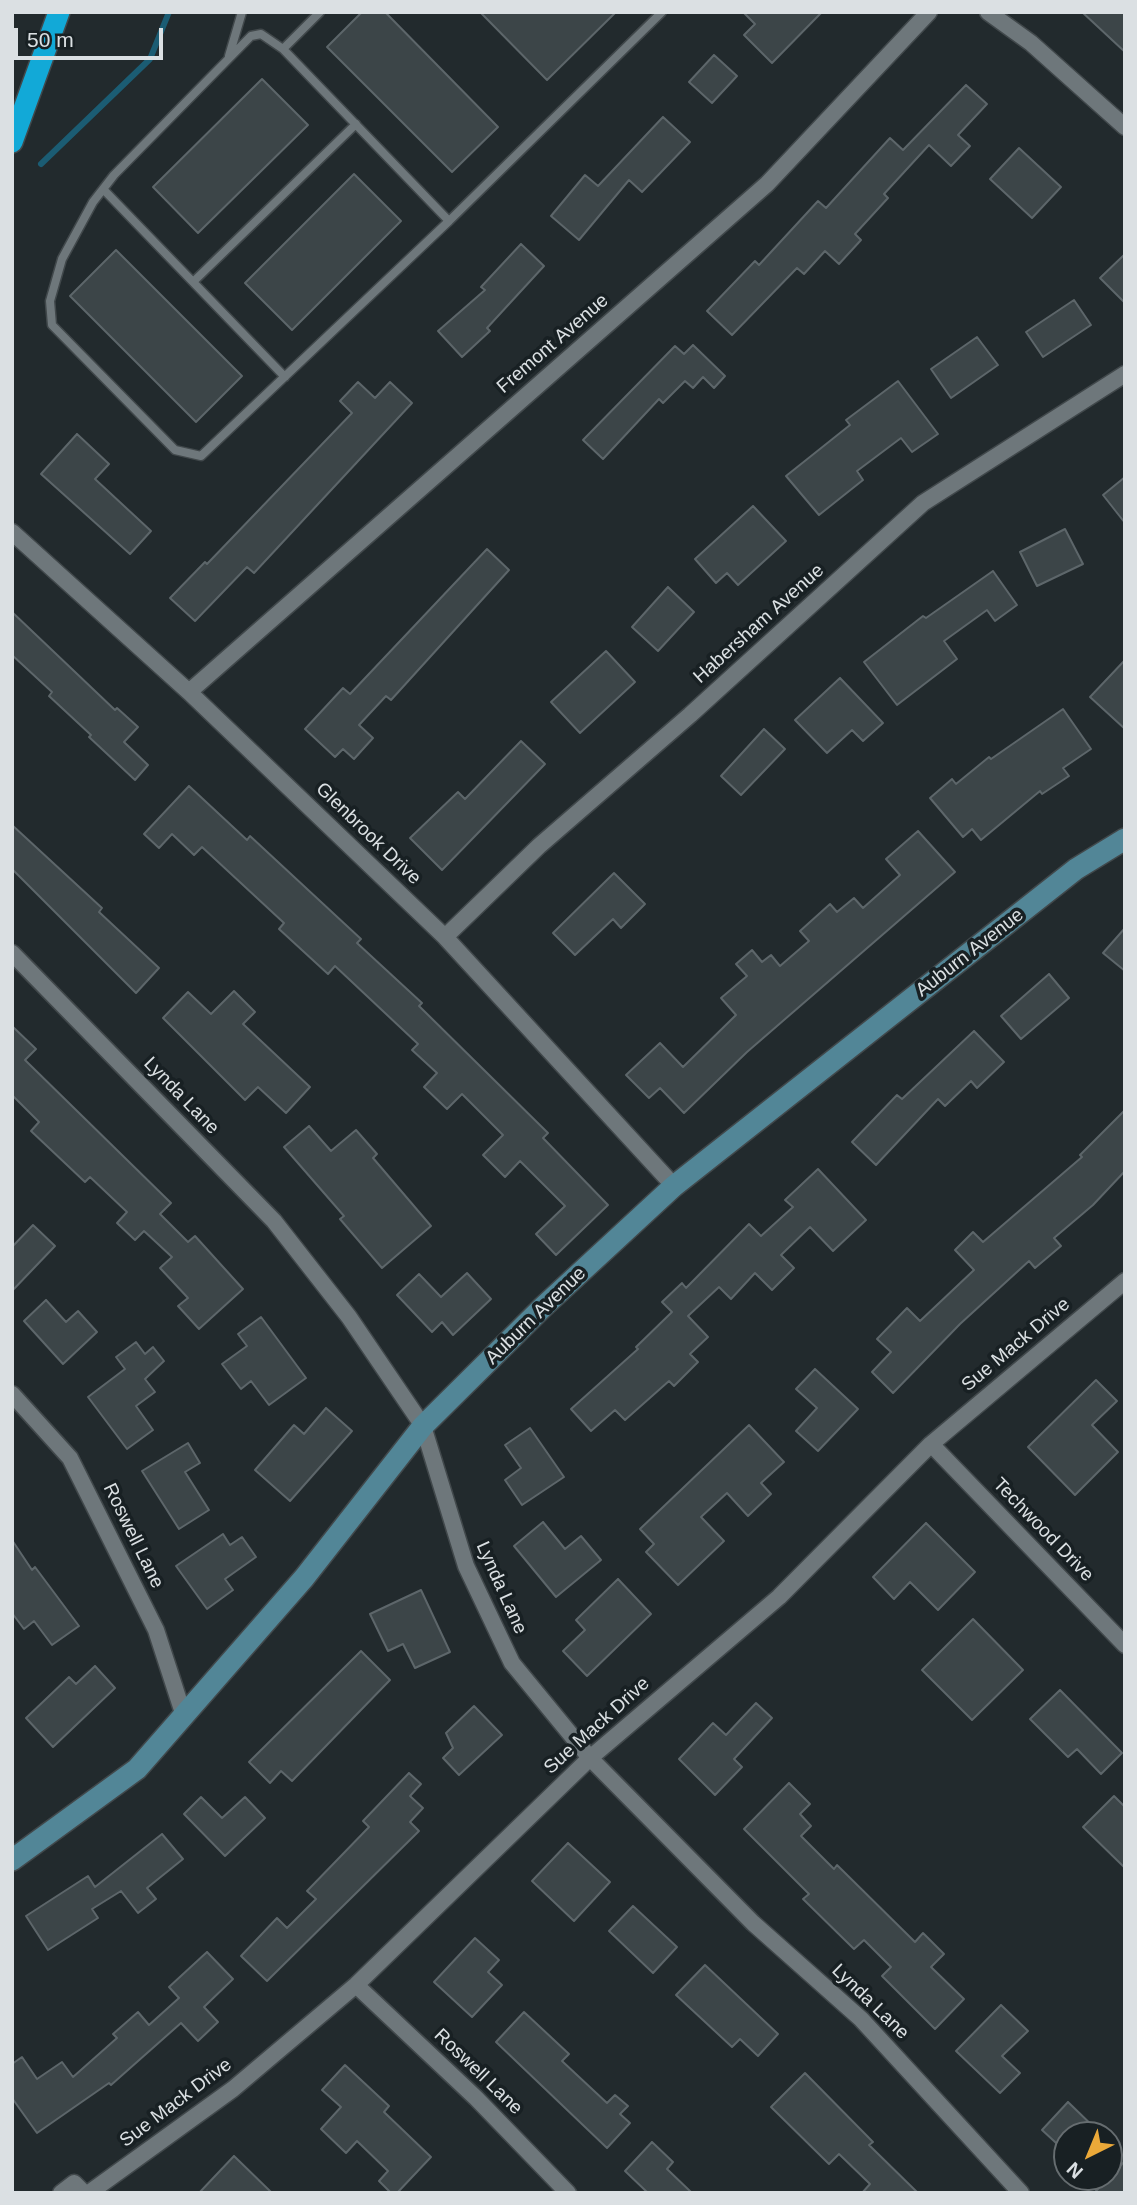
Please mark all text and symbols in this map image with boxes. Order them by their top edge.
scale bar [18,14,166,58]
text: 50 m [27,28,74,51]
street label: Fremont Avenue [493,289,613,399]
street label: Habersham Avenue [689,559,829,689]
street label: Glenbrook Drive [311,778,425,890]
street label: Auburn Avenue [912,904,1028,1002]
street label: Lynda Lane [139,1053,223,1139]
street label: Auburn Avenue [481,1262,591,1370]
street label: Sue Mack Drive [957,1293,1075,1397]
street label: Techwood Drive [988,1473,1098,1587]
street label: Roswell Lane [98,1480,168,1592]
street label: Lynda Lane [471,1538,531,1638]
street label: Sue Mack Drive [540,1673,654,1779]
street label: Lynda Lane [827,1960,913,2044]
street label: Roswell Lane [429,2024,527,2120]
street label: Sue Mack Drive [116,2054,236,2152]
north arrow [1053,2121,1123,2191]
text: N [1063,2158,1087,2183]

